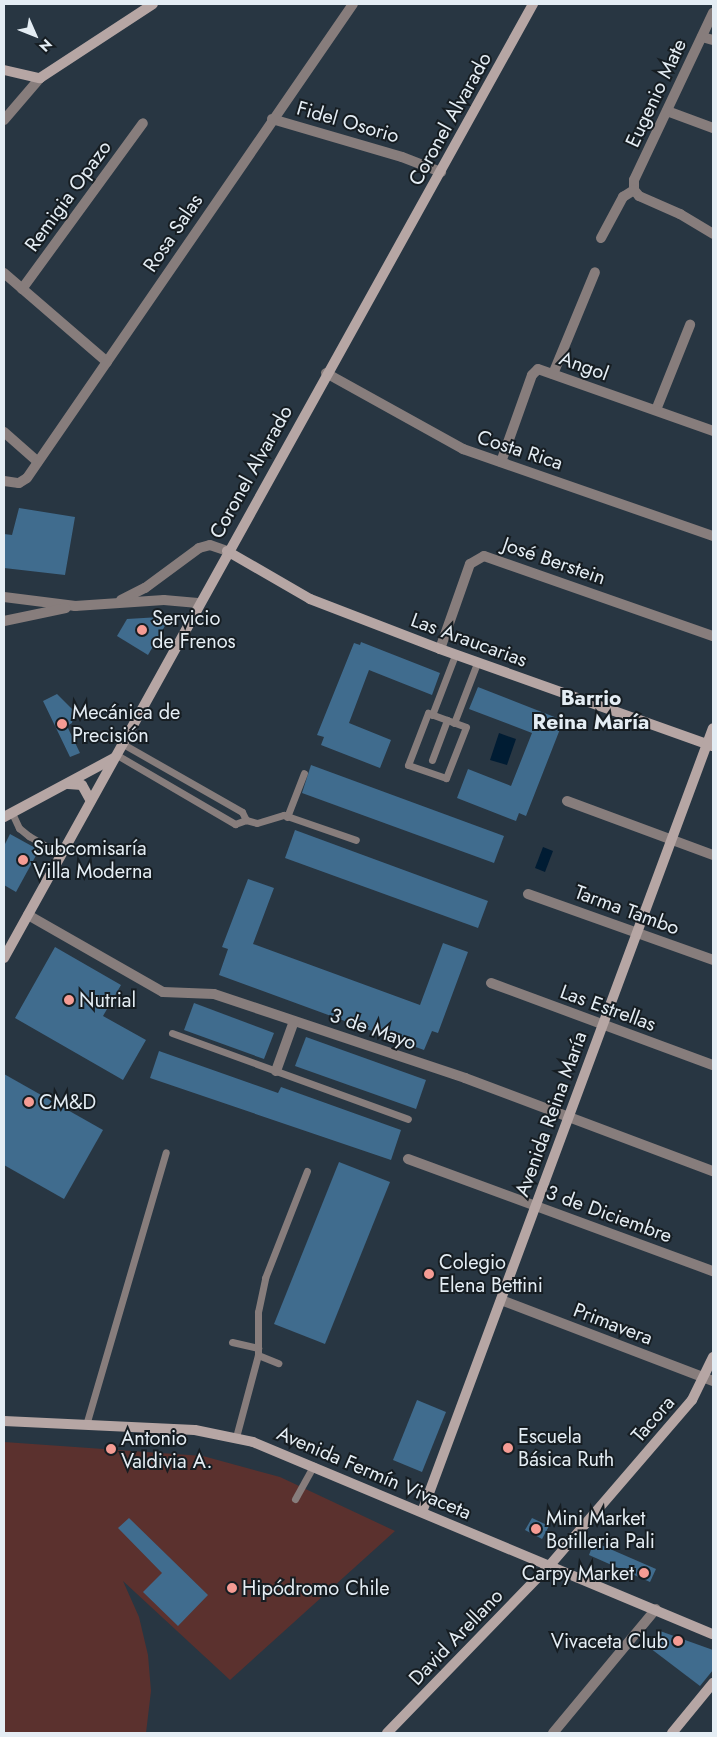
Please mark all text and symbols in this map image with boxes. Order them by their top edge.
north arrow [10,10,60,60]
text: N [35,34,57,56]
street label: Eugenio Mate [620,35,692,151]
street label: Coronel Alvarado [404,48,496,190]
street label: Fidel Osorio [294,96,402,148]
street label: Remigia Opazo [20,136,116,256]
street label: Rosa Salas [138,190,208,276]
street label: Angol [556,346,612,386]
street label: Coronel Alvarado [205,401,297,543]
street label: Costa Rica [474,425,566,475]
street label: José Berstein [499,532,609,590]
place label: Servicio de Frenos [152,606,236,653]
street label: Las Araucarias [408,608,530,672]
marker: Servicio de Frenos [136,624,148,636]
district label: Barrio Reina María [533,685,649,735]
place label: Mecánica de Precisión [72,700,180,747]
marker: Mecánica de Precisión [56,718,68,730]
place label: Subcomisaría Villa Moderna [33,836,152,883]
marker: Subcomisaría Villa Moderna [17,854,29,866]
street label: Tarma Tambo [571,880,683,940]
street label: Las Estrellas [557,980,659,1036]
place label: Nutrial [79,988,136,1012]
marker: Nutrial [63,994,75,1006]
street label: 3 de Mayo [327,1003,419,1055]
street label: Avenida Reina María [510,1028,592,1200]
place label: CM&D [39,1090,96,1114]
marker: CM&D [23,1096,35,1108]
street label: 3 de Diciembre [543,1180,675,1248]
place label: Colegio Elena Bettini [439,1250,543,1297]
marker: Colegio Elena Bettini [423,1268,435,1280]
street label: Primavera [570,1298,656,1350]
street label: Tacora [626,1391,680,1447]
street label: Avenida Fermín Vivaceta [273,1421,475,1525]
place label: Escuela Básica Ruth [518,1424,614,1471]
place label: Antonio Valdivia A. [121,1426,212,1473]
marker: Escuela Básica Ruth [502,1442,514,1454]
marker: Antonio Valdivia A. [105,1443,117,1455]
place label: Mini Market Botilleria Pali [546,1506,655,1553]
marker: Mini Market Botilleria Pali [530,1523,542,1535]
place label: Carpy Market [522,1561,634,1585]
marker: Carpy Market [638,1567,650,1579]
place label: Hipódromo Chile [242,1576,390,1600]
marker: Hipódromo Chile [226,1582,238,1594]
street label: David Arellano [404,1584,508,1690]
place label: Vivaceta Club [551,1629,668,1653]
marker: Vivaceta Club [672,1635,684,1647]

